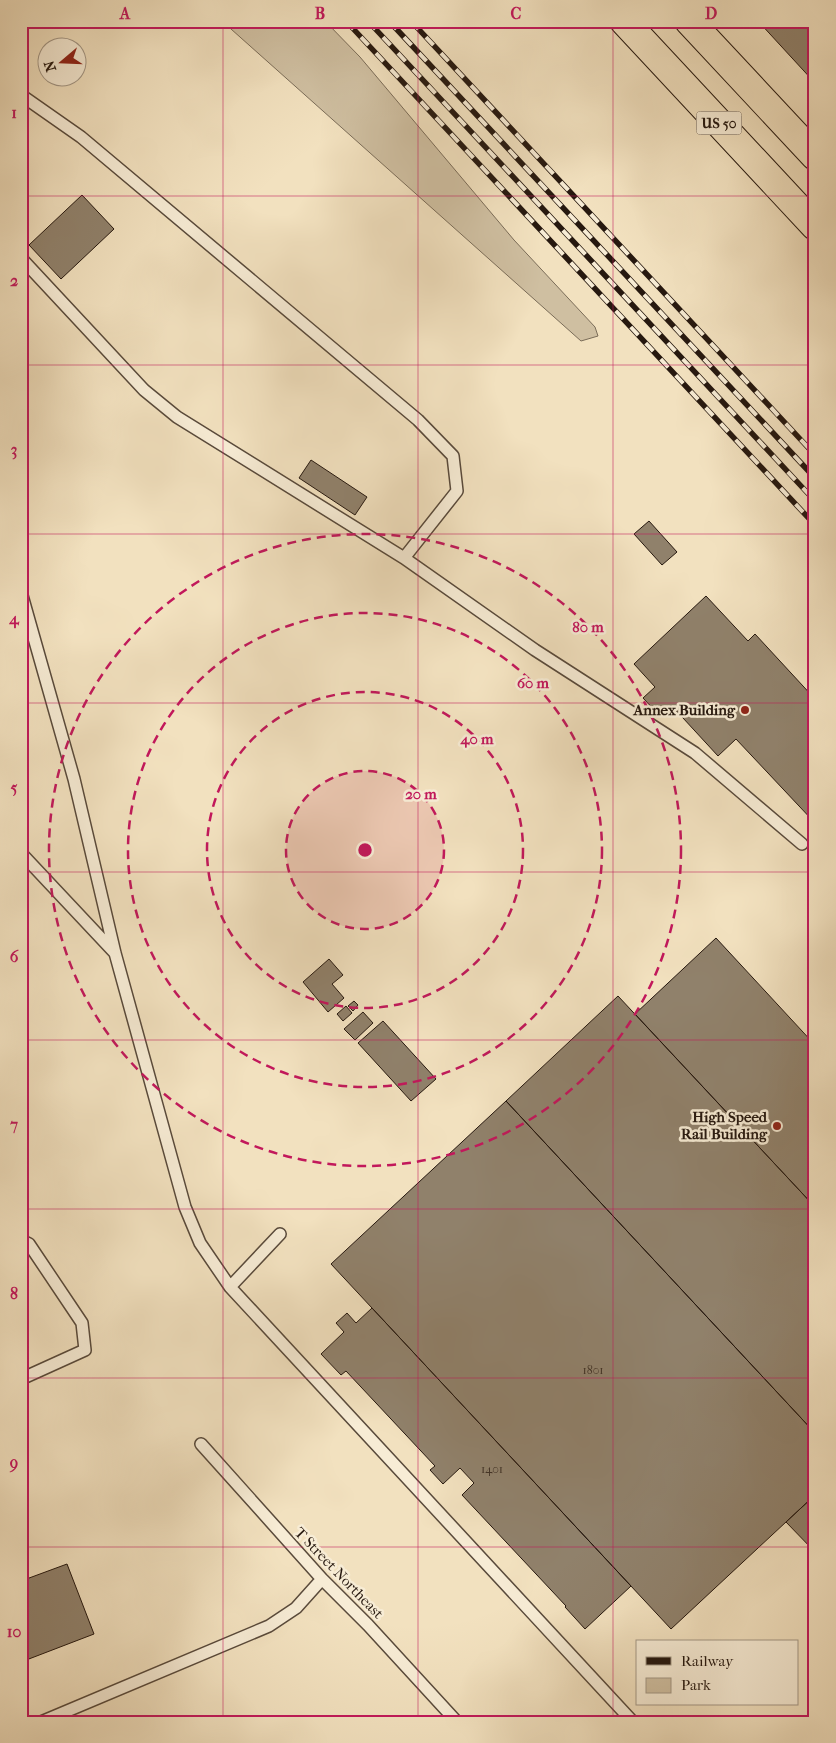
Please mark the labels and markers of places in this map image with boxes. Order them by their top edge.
place label: Annex Building [633,701,736,719]
marker: Annex Building [739,704,751,716]
centre of rings [356,841,374,859]
place label: High Speed Rail Building [681,1108,768,1143]
marker: High Speed Rail Building [771,1120,783,1132]

